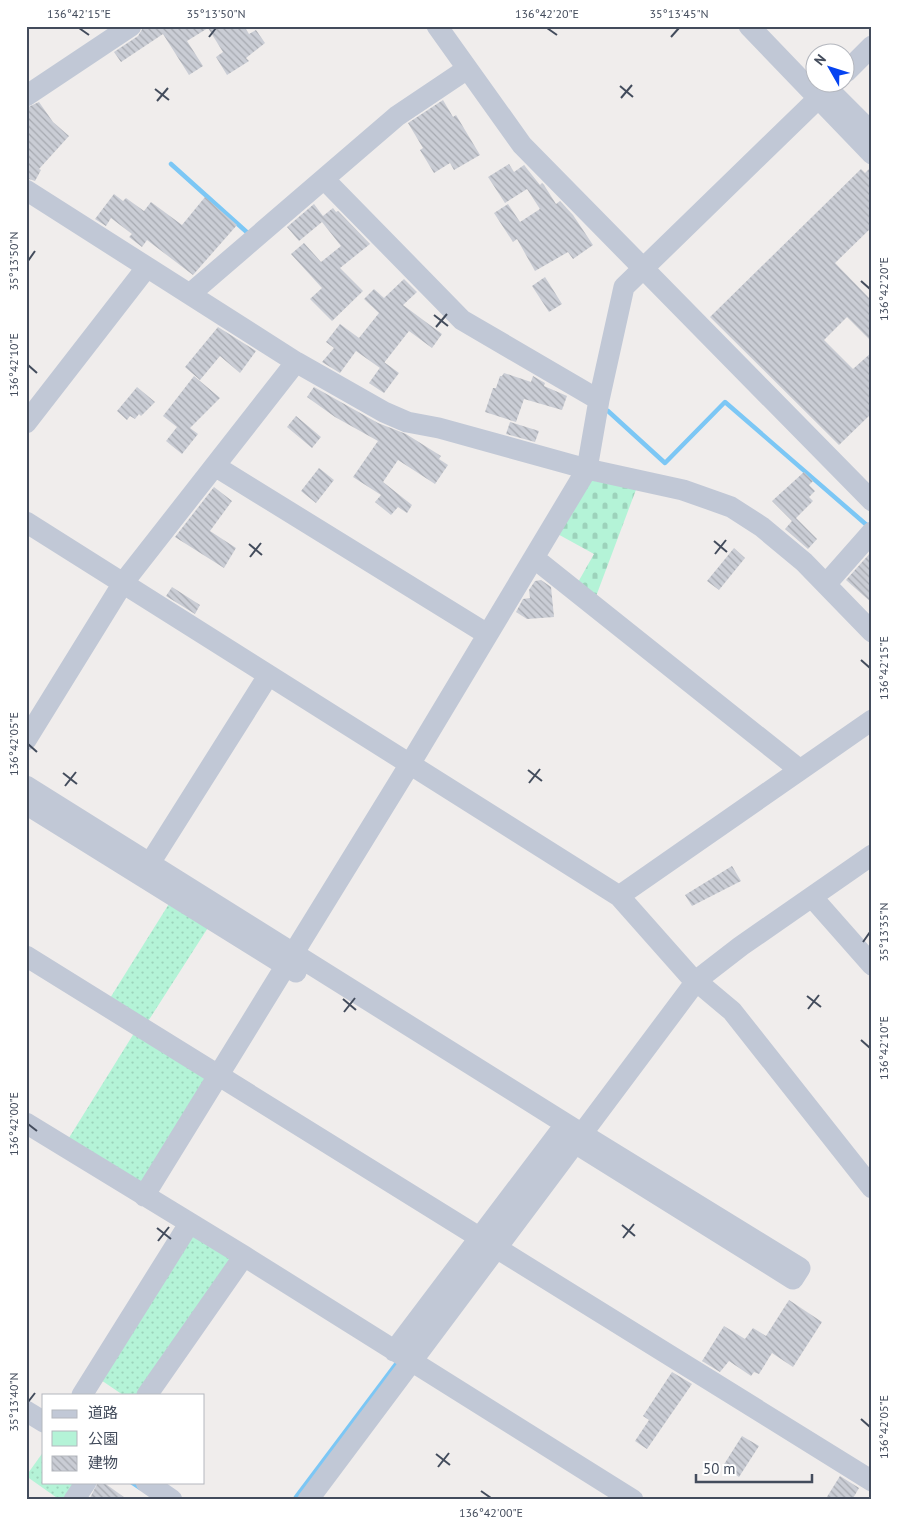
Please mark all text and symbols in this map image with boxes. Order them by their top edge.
text: 136°42'15"E [47,6,111,21]
text: 35°13'50"N [186,6,246,21]
text: 136°42'20"E [515,6,579,21]
text: 35°13'45"N [649,6,709,21]
north arrow [806,42,856,92]
text: N [810,51,830,69]
text: 35°13'50"N [6,231,21,291]
text: 136°42'20"E [876,257,891,321]
text: 136°42'10"E [6,333,21,397]
text: 136°42'15"E [876,636,891,700]
text: 136°42'05"E [6,712,21,776]
text: 35°13'35"N [876,902,891,962]
text: 136°42'10"E [876,1016,891,1080]
text: 136°42'00"E [6,1092,21,1156]
text: 35°13'40"N [6,1372,21,1432]
legend [42,1394,205,1484]
text: 136°42'05"E [876,1395,891,1459]
text: 道路 [88,1403,118,1422]
text: 公園 [88,1429,118,1448]
scale bar [696,1451,812,1483]
text: 建物 [88,1453,118,1472]
text: 50 m [703,1459,736,1478]
text: 136°42'00"E [459,1505,523,1520]

